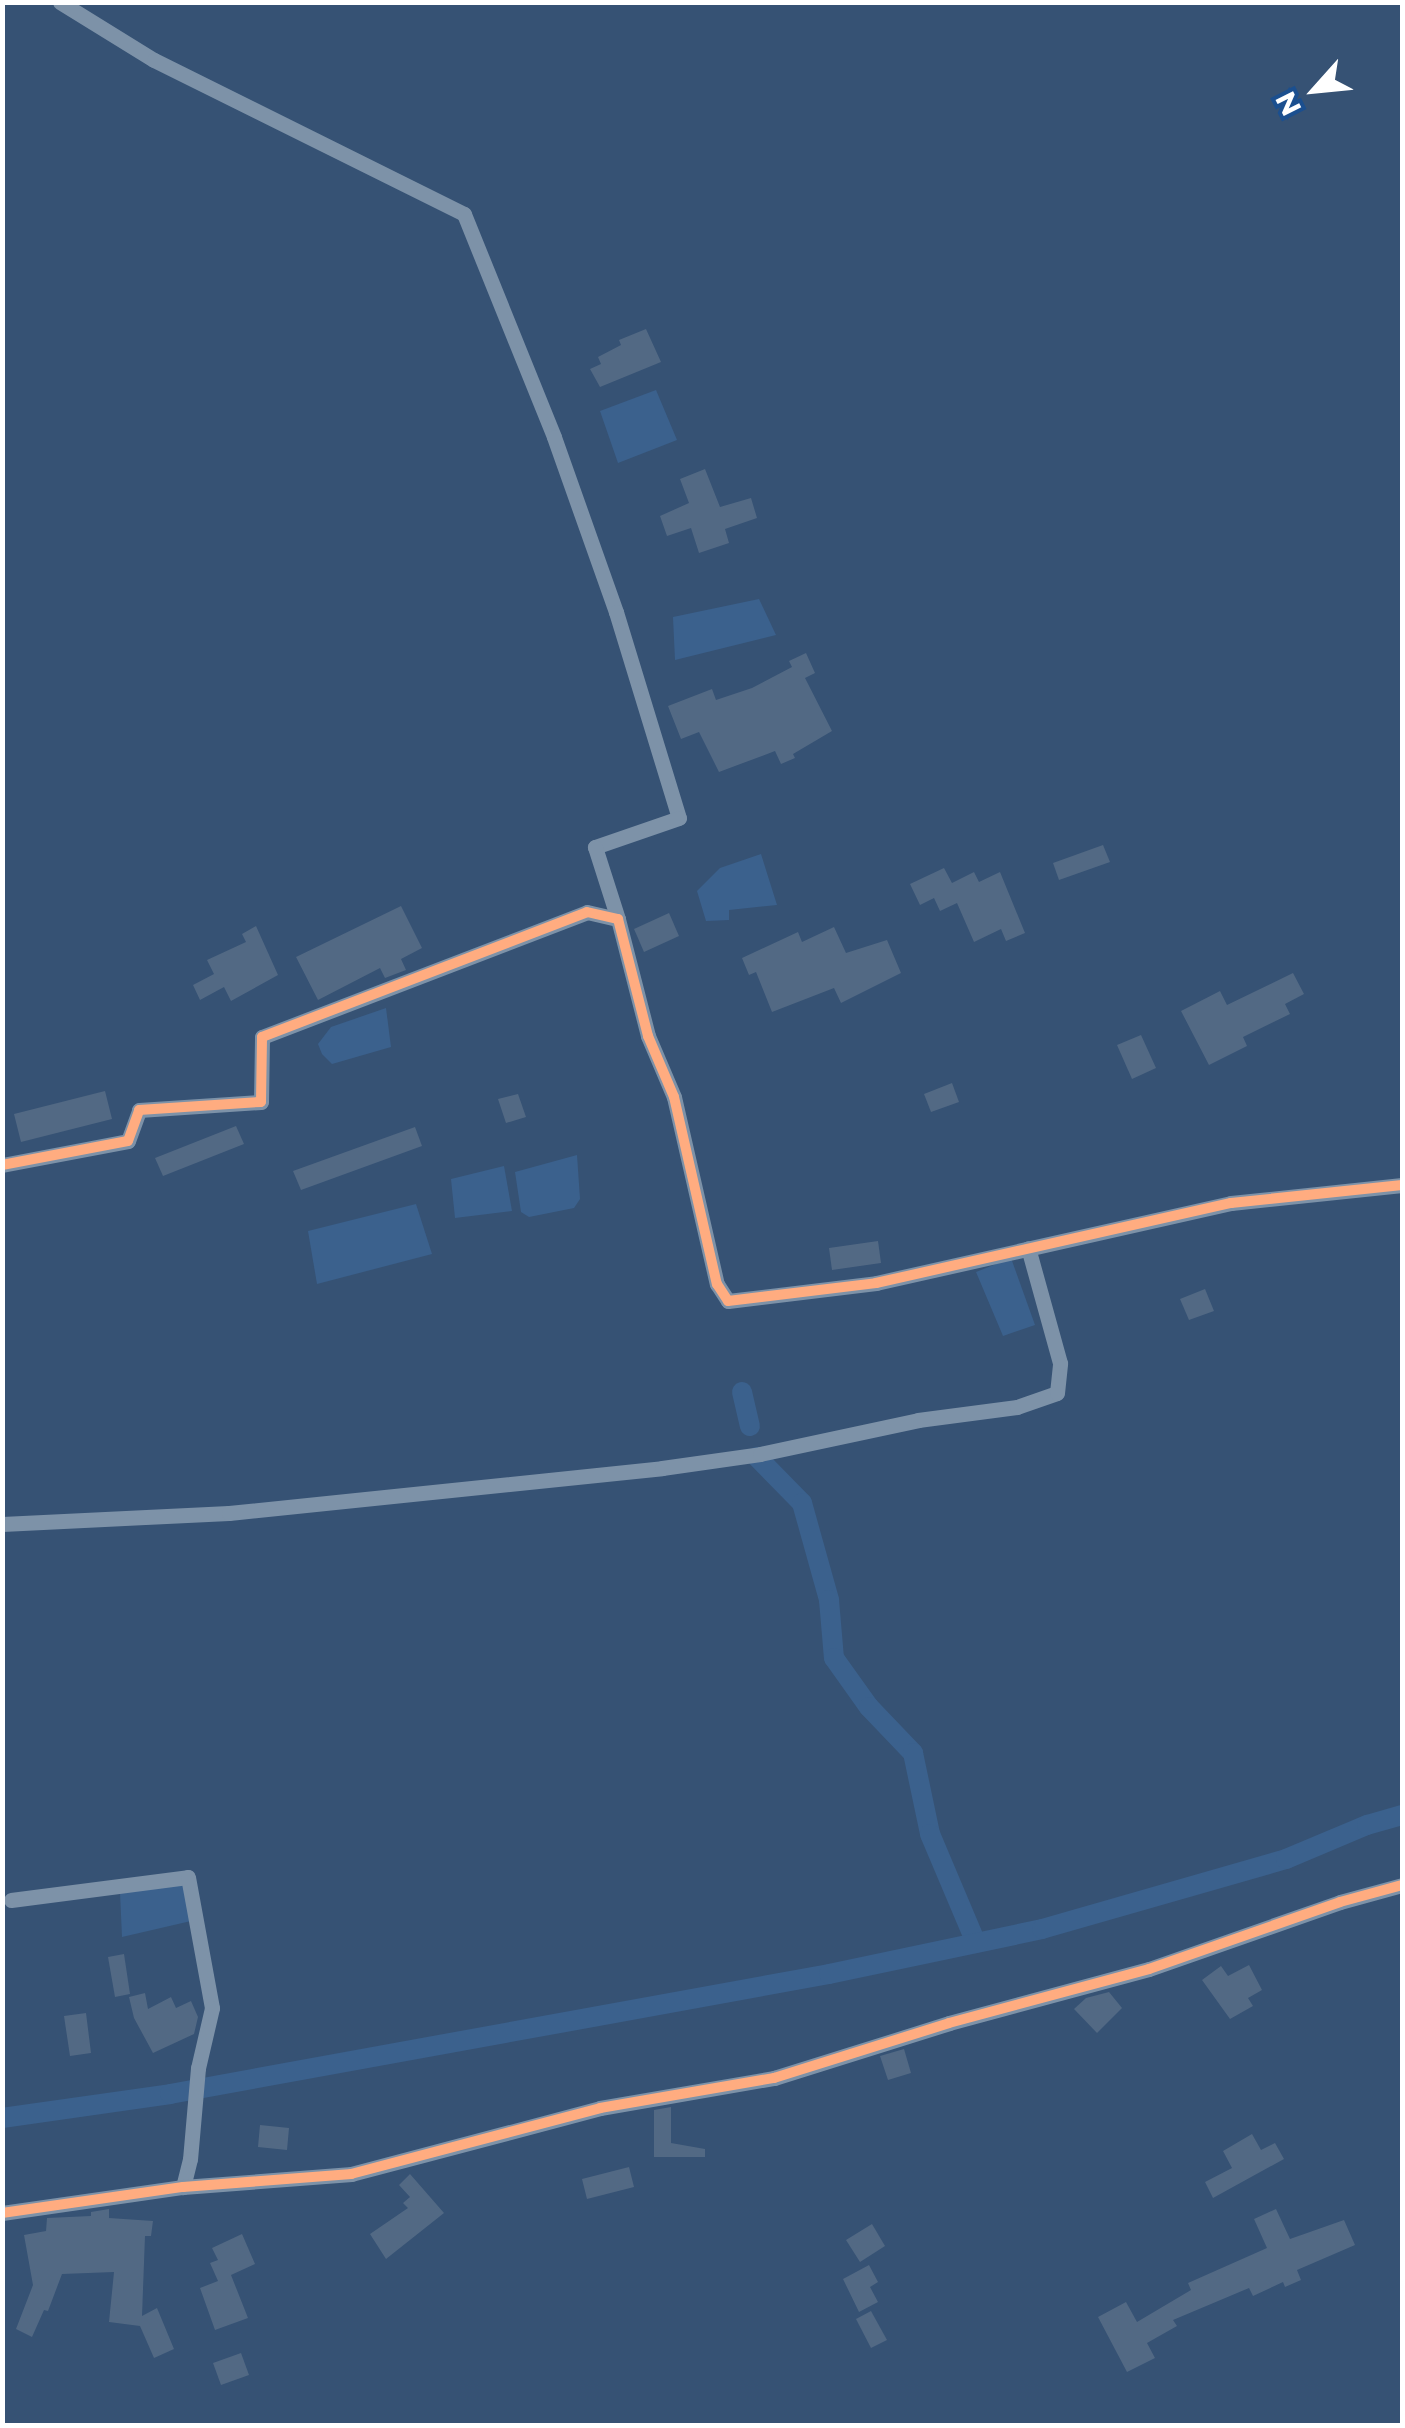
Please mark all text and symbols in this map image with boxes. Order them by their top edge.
north arrow [1265,40,1365,140]
text: N [1268,86,1309,121]

